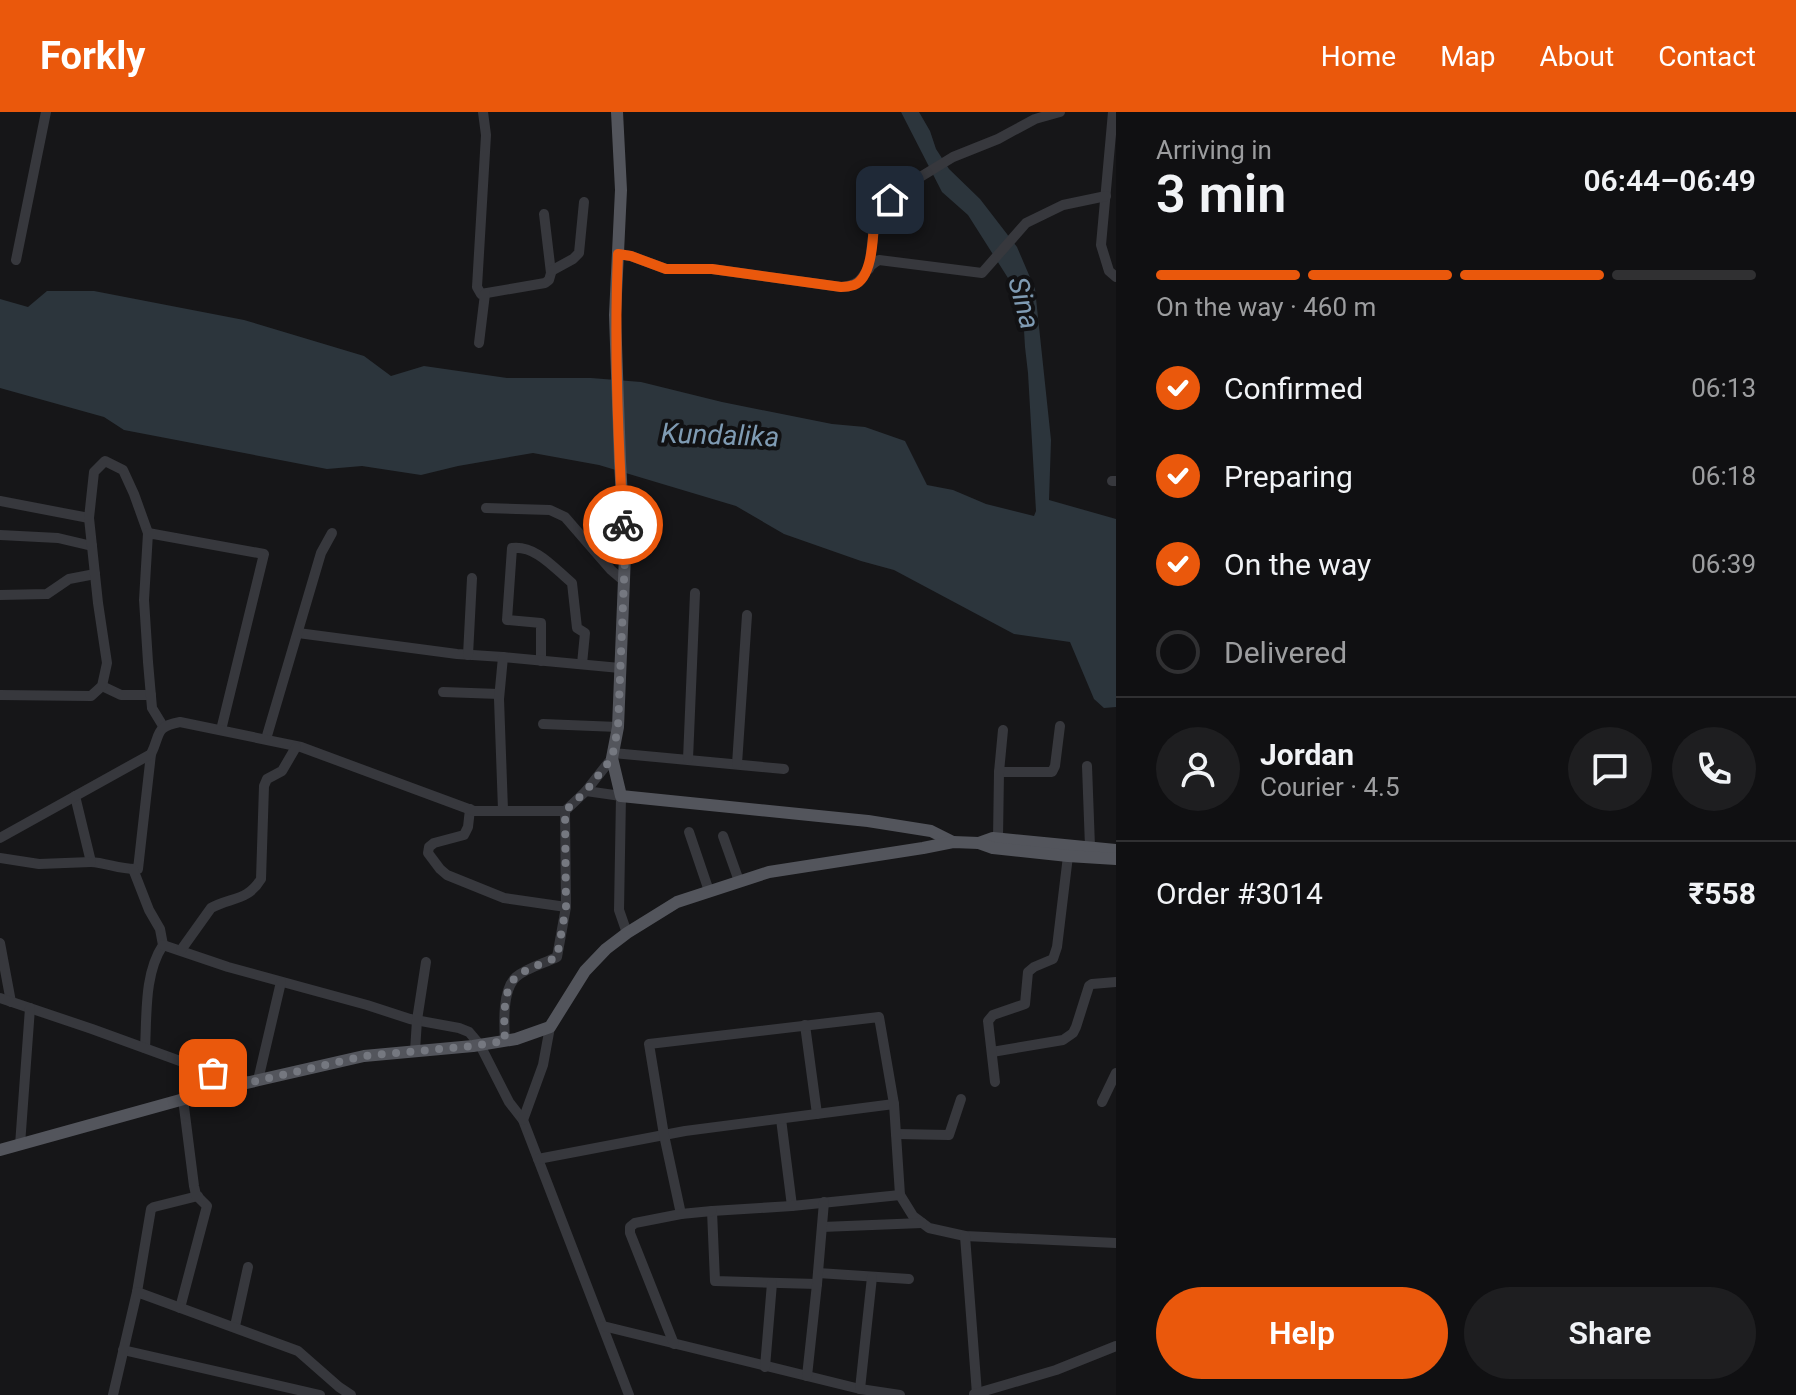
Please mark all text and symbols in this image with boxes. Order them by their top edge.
text: Forkly [40,34,145,78]
text: Home [1321,40,1396,73]
text: Map [1440,40,1496,73]
text: About [1540,40,1614,73]
text: Contact [1658,40,1756,73]
text: Arriving in [1156,135,1272,165]
text: 06:44–06:49 [1583,163,1756,198]
text: 3 min [1156,164,1286,225]
pin [856,166,924,234]
icon: home [868,178,912,222]
water label: Sina [1001,273,1047,333]
text: On the way · 460 m [1156,292,1376,322]
icon: check [1156,366,1200,410]
text: Confirmed [1224,371,1363,406]
text: 06:13 [1691,373,1756,403]
water label: Kundalika [660,416,780,454]
icon: check [1156,454,1200,498]
text: Preparing [1224,459,1353,494]
text: 06:18 [1691,461,1756,491]
courier [583,485,663,565]
icon: bike [601,503,645,547]
icon: check [1156,542,1200,586]
text: On the way [1224,547,1371,582]
text: 06:39 [1691,549,1756,579]
text: Delivered [1224,635,1347,670]
button: person [1156,727,1240,811]
button: chat [1568,727,1652,811]
button: phone [1672,727,1756,811]
text: Jordan [1260,737,1354,772]
text: Courier · 4.5 [1260,772,1400,802]
text: Order #3014 [1156,876,1323,911]
text: ₹558 [1689,876,1756,911]
pin [179,1039,247,1107]
icon: bag [191,1051,235,1095]
button: Help [1156,1287,1448,1379]
button: Share [1464,1287,1756,1379]

